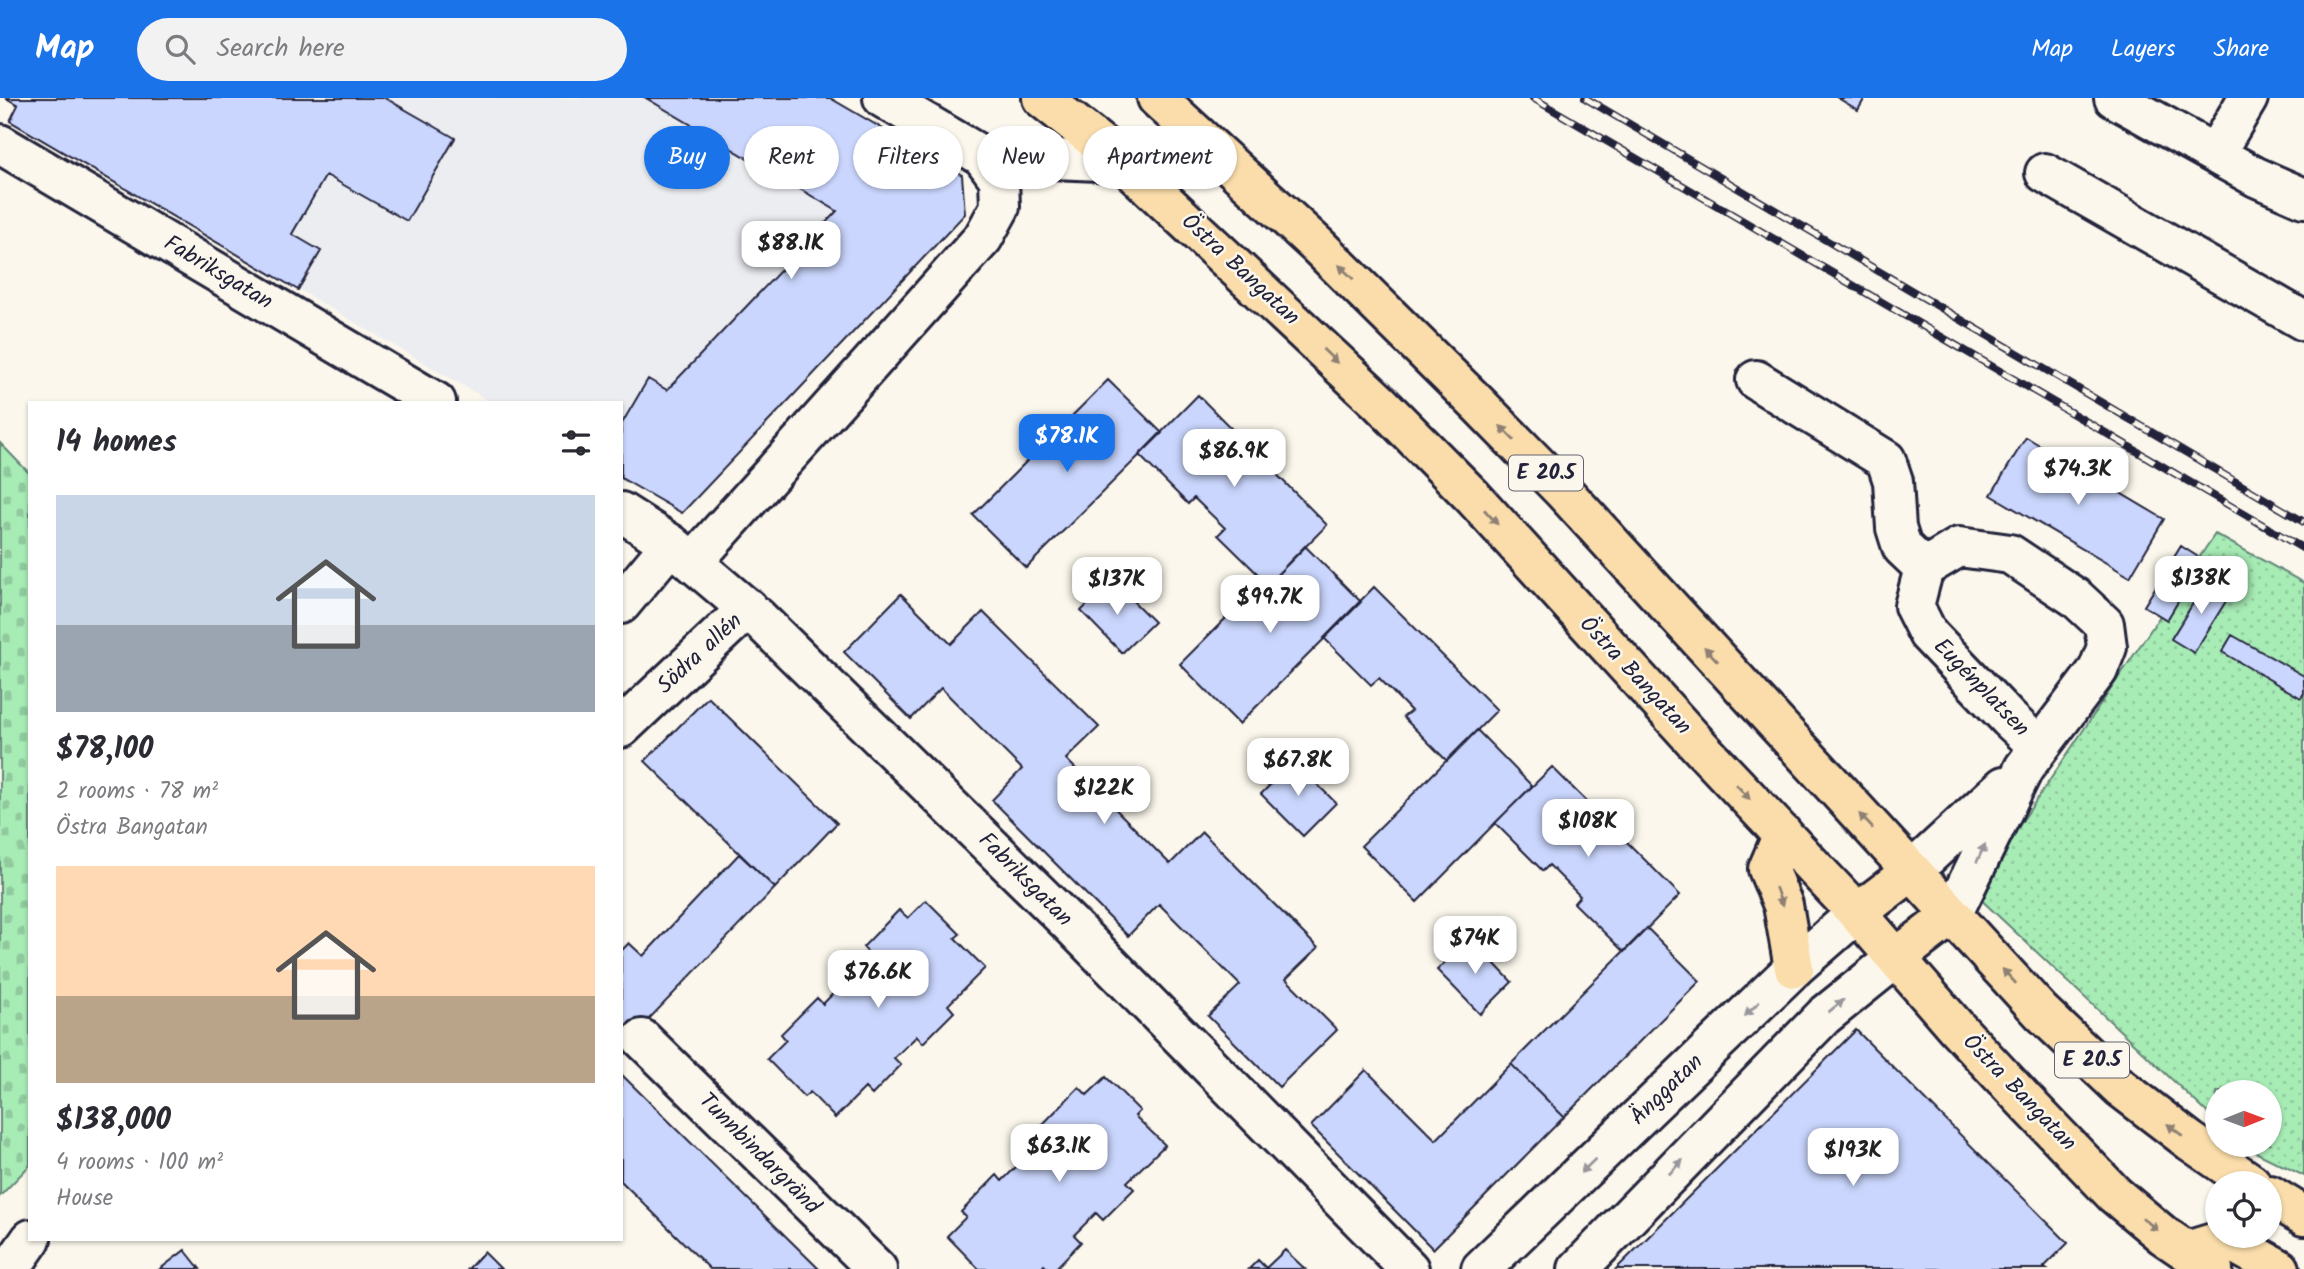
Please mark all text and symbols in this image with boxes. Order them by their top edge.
search box [137,18,627,81]
text: Map [35,23,95,76]
text: Search here [217,28,345,70]
icon: search [161,30,199,68]
text: Map [2031,30,2073,69]
text: Layers [2111,30,2175,69]
text: Share [2213,30,2269,69]
chip: Buy [644,126,730,189]
chip: Rent [744,126,839,189]
chip: Filters [853,126,963,189]
chip: New [977,126,1069,189]
chip: Apartment [1083,126,1237,189]
street label: Östra Bangatan [1172,205,1308,335]
pin: $88.1K [734,222,848,281]
street label: Fabriksgatan [156,226,280,320]
text: $88.1K [758,226,825,262]
one-way arrow [1337,264,1354,281]
one-way arrow [1321,347,1338,363]
pin: $78.1K [1010,414,1124,474]
text: 14 homes [56,419,177,467]
text: $78.1K [1035,419,1099,455]
icon: filters [557,424,595,462]
one-way arrow [1499,425,1515,442]
pin: $86.9K [1177,430,1291,489]
text: $86.9K [1199,434,1269,470]
pin: $74.3K [2021,448,2135,507]
text: $74.3K [2044,452,2112,488]
road number: E 20.5 [1509,456,1583,490]
one-way arrow [1482,508,1498,525]
icon: home [263,541,389,667]
pin: $138K [2152,556,2250,616]
pin: $137K [1068,558,1166,617]
text: $138K [2171,561,2231,597]
text: $137K [1088,562,1146,598]
pin: $99.7K [1213,575,1327,635]
text: $99.7K [1236,580,1304,616]
street label: Södra allén [649,605,751,703]
street label: Östra Bangatan [1570,608,1700,744]
street label: Eugénplatsen [1924,630,2038,746]
one-way arrow [1704,646,1720,663]
text: $78,100 [56,726,153,774]
pin: $67.8K [1241,738,1355,798]
text: $67.8K [1263,743,1333,779]
pin: $122K [1055,766,1153,826]
text: $122K [1073,771,1135,807]
text: 2 rooms · 78 m² [56,774,218,810]
one-way arrow [1734,783,1750,800]
pin: $108K [1539,800,1637,859]
text: $108K [1558,804,1618,840]
text: Östra Bangatan [56,810,208,846]
one-way arrow [1858,813,1874,830]
street label: Fabriksgatan [969,824,1081,936]
one-way arrow [1975,843,1987,863]
one-way arrow [1774,887,1785,908]
icon: home [263,912,389,1038]
pin: $74K [1434,916,1516,976]
text: $74K [1450,921,1500,957]
pin: $76.6K [821,950,935,1010]
text: $76.6K [844,955,912,991]
one-way arrow [2001,968,2017,985]
one-way arrow [1827,998,1845,1013]
one-way arrow [1744,1000,1761,1016]
street label: Östra Bangatan [1953,1026,2085,1160]
road number: E 20.5 [2055,1042,2129,1077]
street label: Änggatan [1622,1046,1712,1134]
north arrow [2205,1080,2282,1157]
map controls [2205,1080,2282,1248]
street label: Tunnbindargränd [689,1084,829,1224]
text: $138,000 [56,1097,171,1145]
one-way arrow [2167,1122,2185,1137]
pin: $63.1K [1002,1124,1116,1184]
pin: $193K [1804,1128,1902,1188]
text: $63.1K [1027,1129,1091,1165]
text: $193K [1824,1133,1882,1169]
text: 4 rooms · 100 m² [56,1145,223,1181]
one-way arrow [1579,1158,1597,1174]
one-way arrow [1668,1159,1685,1176]
button: locate [2205,1171,2282,1248]
text: House [56,1181,113,1217]
one-way arrow [2142,1216,2159,1231]

